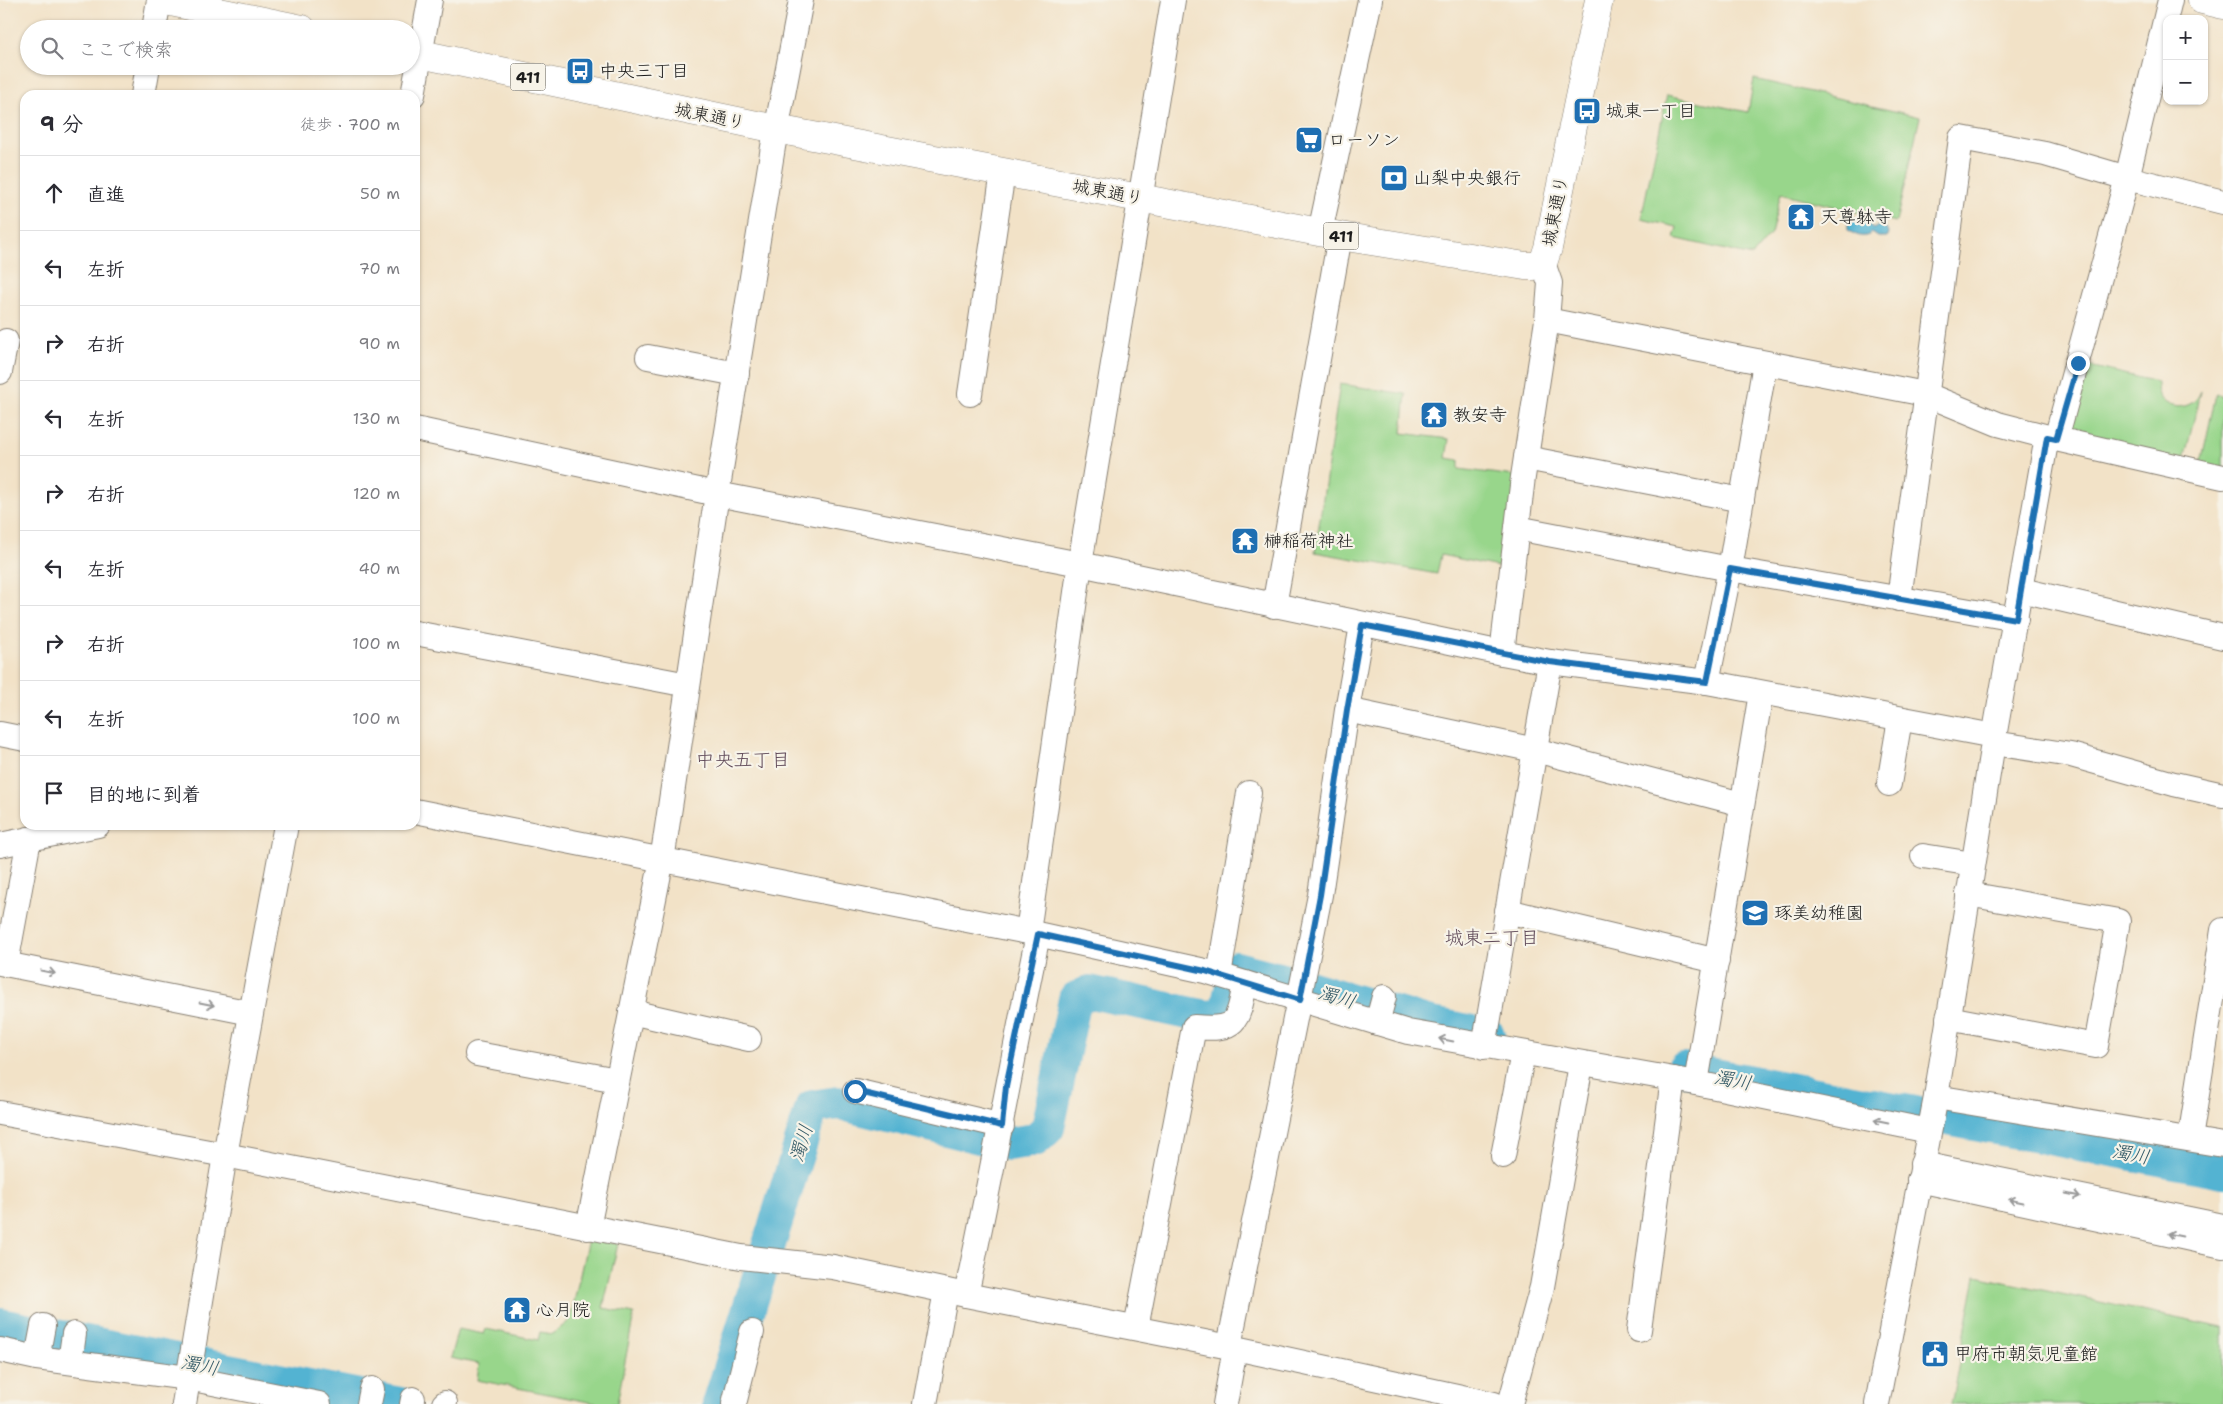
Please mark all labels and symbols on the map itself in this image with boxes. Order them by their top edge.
bus stop icon: 中央三丁目 [565,56,595,86]
place label: 中央三丁目 [599,59,689,83]
road number: 411 [510,64,546,90]
bus stop icon: 城東一丁目 [1572,96,1602,126]
street label: 城東通り [672,97,748,135]
place label: 城東一丁目 [1606,99,1696,123]
supermarket icon: ローソン [1294,125,1324,155]
place label: ローソン [1328,128,1400,152]
bank icon: 山梨中央銀行 [1379,163,1409,193]
place label: 山梨中央銀行 [1413,166,1521,190]
street label: 城東通り [1070,173,1146,211]
street label: 城東通り [1536,173,1574,249]
temple icon: 天尊躰寺 [1786,202,1816,232]
place label: 天尊躰寺 [1820,205,1892,229]
road number: 411 [1324,222,1358,250]
route end [2067,352,2090,375]
temple icon: 教安寺 [1419,400,1449,430]
place label: 教安寺 [1453,403,1507,427]
temple icon: 榊稲荷神社 [1230,526,1260,556]
place label: 榊稲荷神社 [1264,529,1354,553]
district label: 中央五丁目 [695,747,791,772]
school or university icon: 琢美幼稚園 [1740,898,1770,928]
place label: 琢美幼稚園 [1774,901,1864,925]
district label: 城東二丁目 [1444,925,1540,950]
one-way arrow [39,968,55,978]
water label: 濁川 [1315,980,1359,1014]
one-way arrow [199,1000,215,1009]
one-way arrow [1438,1034,1454,1044]
water label: 濁川 [1712,1064,1754,1096]
route start [844,1080,867,1103]
one-way arrow [1873,1116,1889,1126]
water label: 濁川 [783,1121,819,1165]
water label: 濁川 [2110,1138,2152,1170]
one-way arrow [2065,1191,2081,1200]
one-way arrow [2009,1196,2025,1205]
one-way arrow [2168,1230,2184,1239]
temple icon: 心月院 [502,1295,532,1325]
place label: 心月院 [536,1298,590,1322]
public building icon: 甲府市朝気児童館 [1920,1339,1950,1369]
place label: 甲府市朝気児童館 [1954,1342,2098,1366]
water label: 濁川 [179,1349,221,1381]

